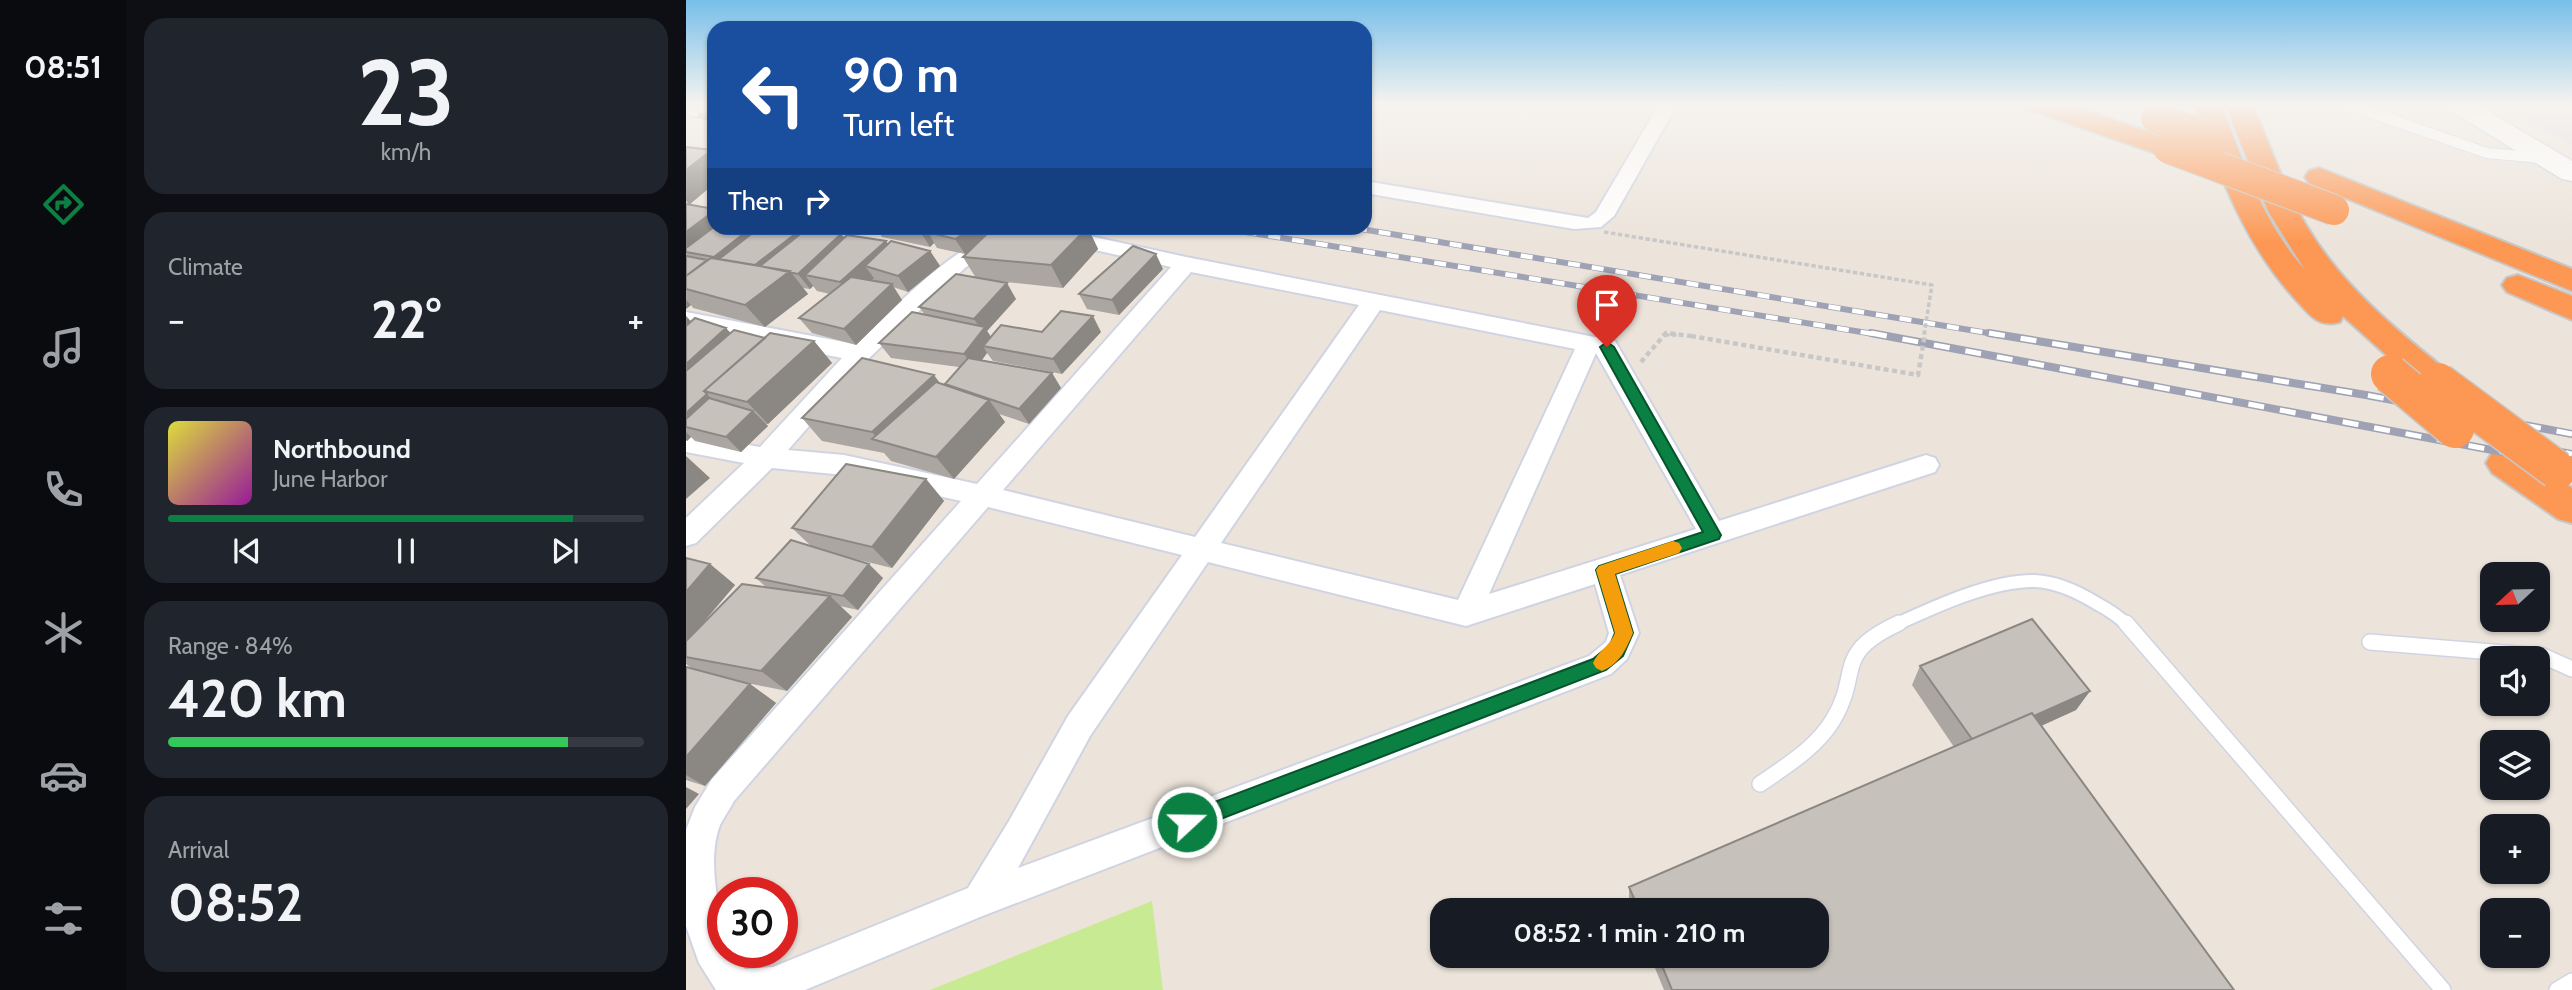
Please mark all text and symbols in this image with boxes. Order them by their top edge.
text: 23 [357,37,455,148]
text: 90 m [843,45,959,104]
text: 08:51 [24,47,102,86]
icon: left [728,49,819,140]
text: Turn left [843,105,954,144]
text: km/h [381,138,431,166]
icon: directions [39,180,88,229]
icon: right [798,182,836,220]
text: Then [728,185,784,217]
text: Climate [168,253,243,281]
pin [1577,275,1637,347]
icon: arrive [1588,286,1626,324]
text: 22° [371,288,441,351]
text: − [168,296,185,343]
text: + [627,296,644,343]
icon: music [39,323,88,372]
text: Northbound [273,433,411,465]
icon: phone [39,465,88,514]
text: June Harbor [273,465,387,493]
icon: previous [228,532,266,570]
icon: pause [387,532,425,570]
icon: next [546,532,584,570]
north arrow [2480,562,2550,632]
map controls [2480,562,2550,968]
icon: climate [39,608,88,657]
text: Range · 84% [168,632,293,660]
button: sound [2480,646,2550,716]
text: 420 km [168,667,347,730]
button: layers [2480,730,2550,800]
icon: car [39,751,88,800]
position arrow [1150,785,1224,859]
button: + [2480,814,2550,884]
text: Arrival [168,836,229,864]
text: 08:52 [168,871,303,934]
speed limit sign: 30 [707,877,798,968]
icon: filters [39,894,88,943]
button: − [2480,898,2550,968]
text: 08:52 · 1 min · 210 m [1514,917,1745,949]

